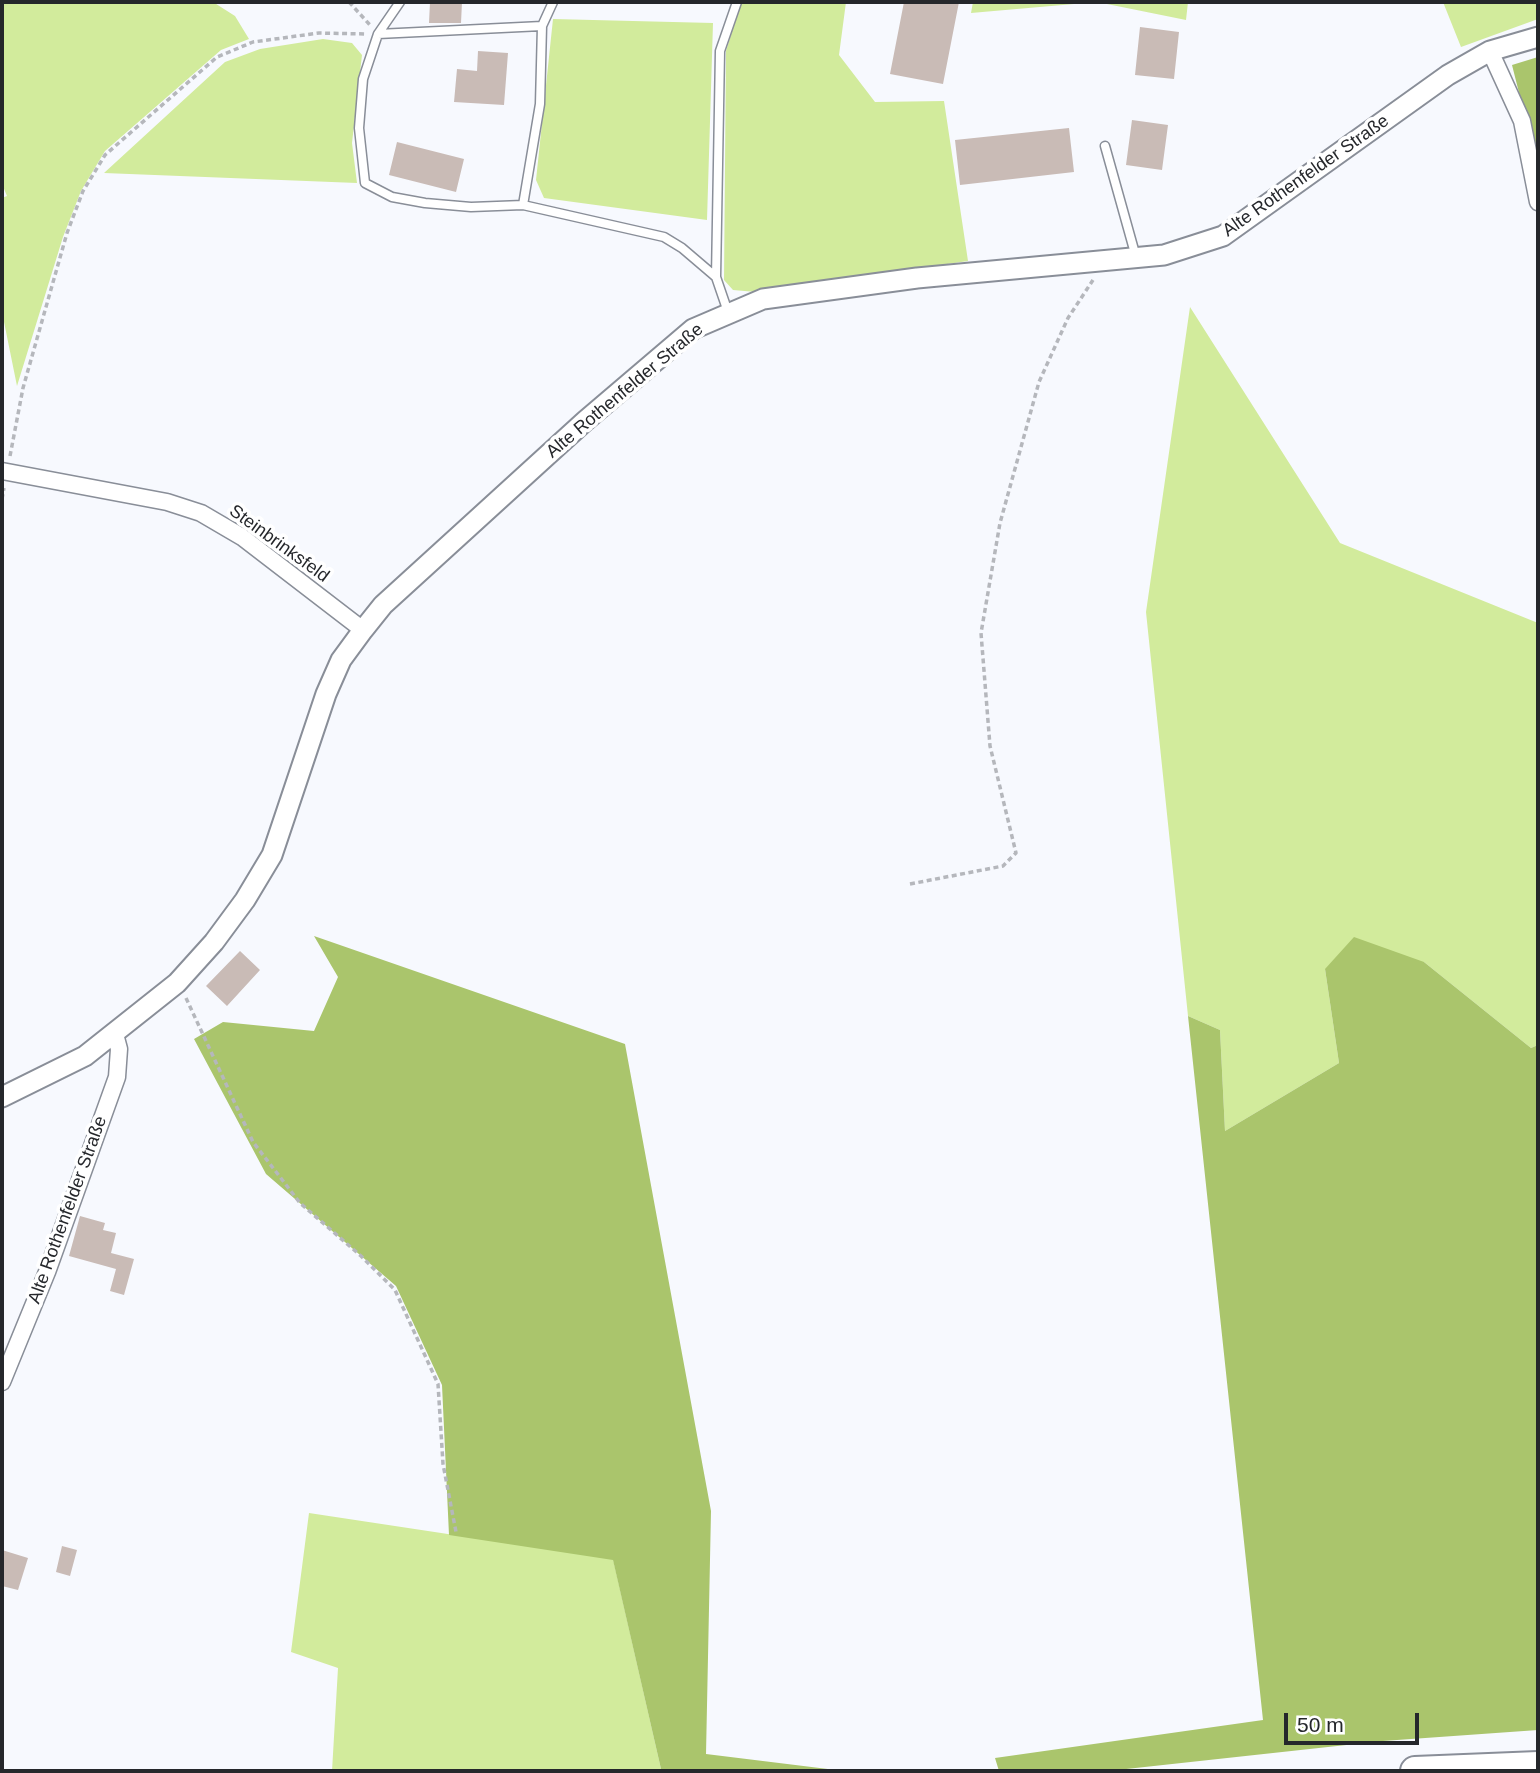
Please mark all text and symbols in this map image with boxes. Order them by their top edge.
street label: Alte Rothenfelder Straße [1219,110,1393,242]
street label: Alte Rothenfelder Straße [542,319,708,463]
street label: Steinbrinksfeld [225,501,333,587]
street label: Alte Rothenfelder Straße [24,1113,112,1307]
scale bar [1288,1700,1423,1744]
text: 50 m [1297,1713,1344,1736]

